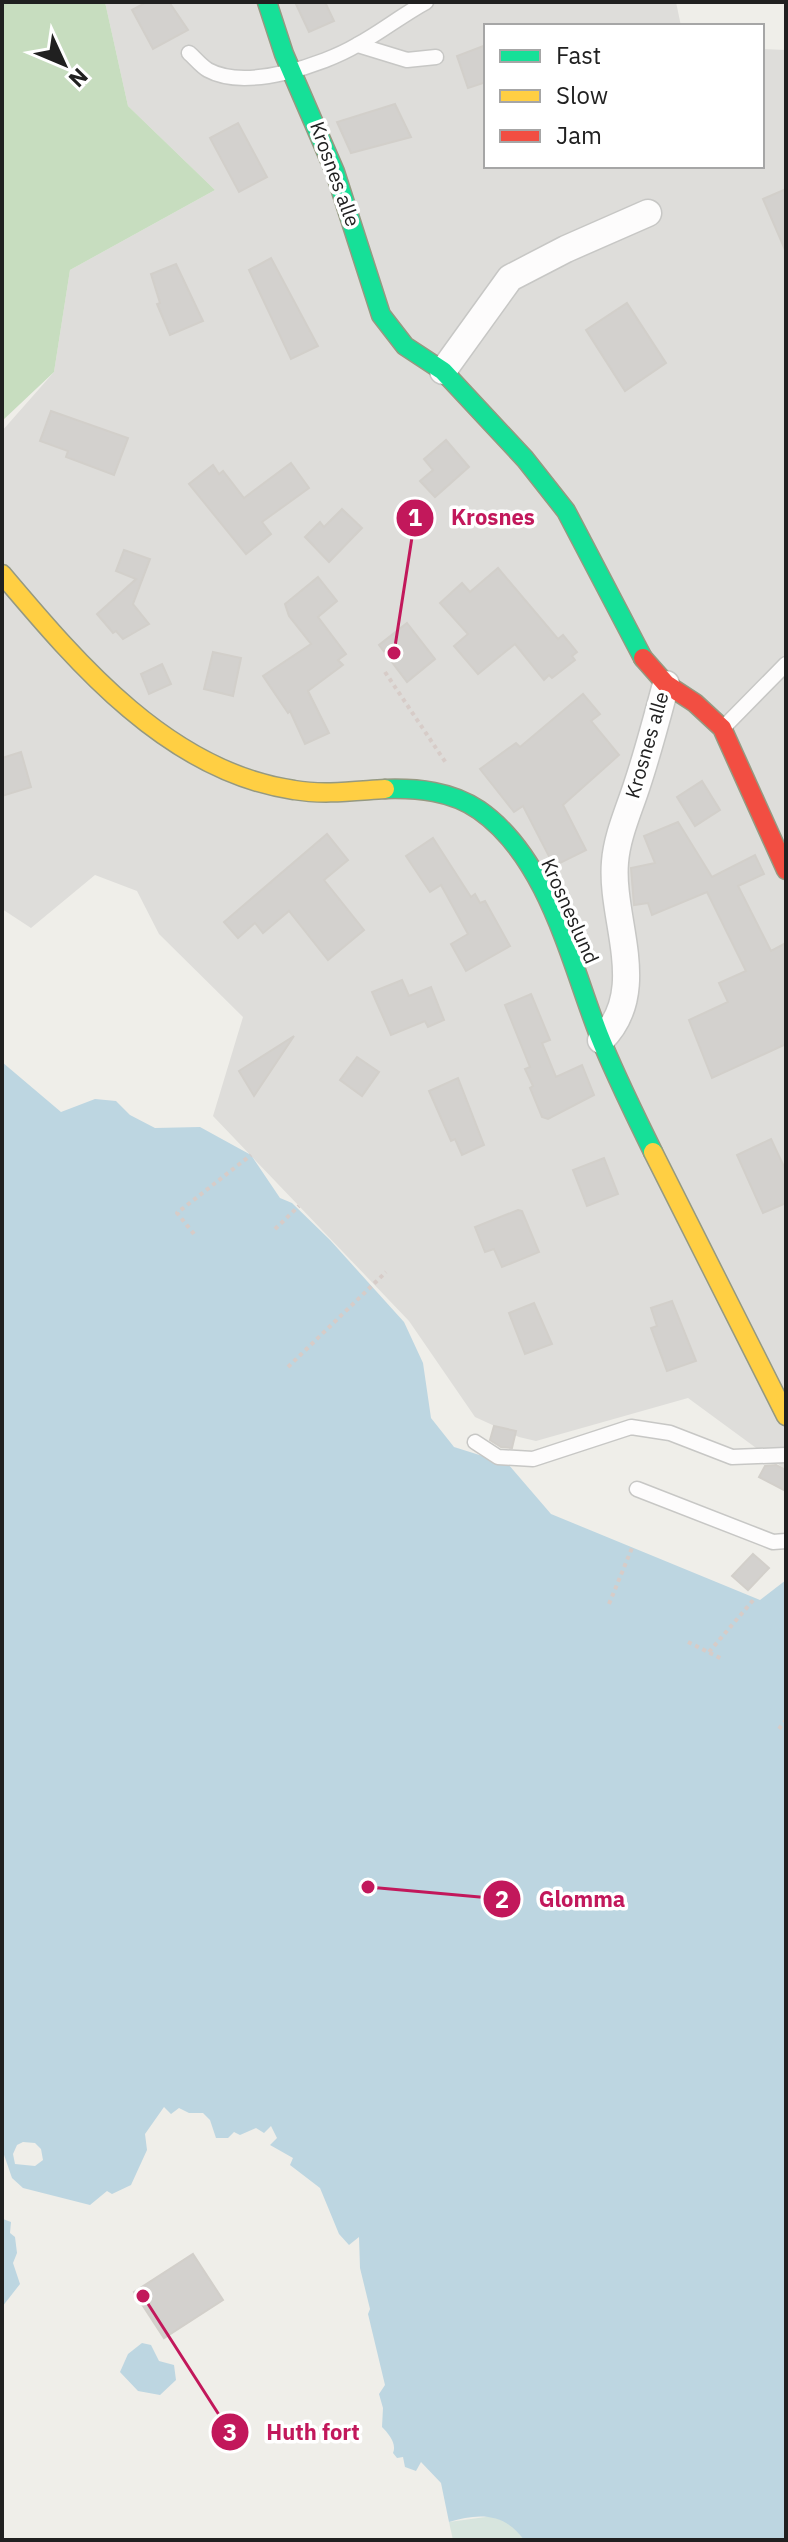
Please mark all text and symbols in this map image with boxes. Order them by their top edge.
north arrow [24,24,104,104]
legend [484,24,764,168]
text: Fast [556,39,601,71]
text: N [63,62,95,94]
text: Slow [556,79,608,111]
street label: Krosnes alle [304,118,367,230]
text: Jam [556,119,602,151]
callout: Krosnes [395,495,551,541]
text: 1 [408,501,422,533]
text: Krosnes [451,502,535,531]
street label: Krosnes alle [618,688,675,801]
street label: Krosneslund [535,854,606,968]
callout: Glomma [482,1876,641,1922]
text: 2 [495,1883,509,1915]
text: Glomma [539,1884,625,1913]
callout: Huth fort [210,2409,376,2455]
text: 3 [223,2416,237,2448]
text: Huth fort [266,2417,360,2446]

